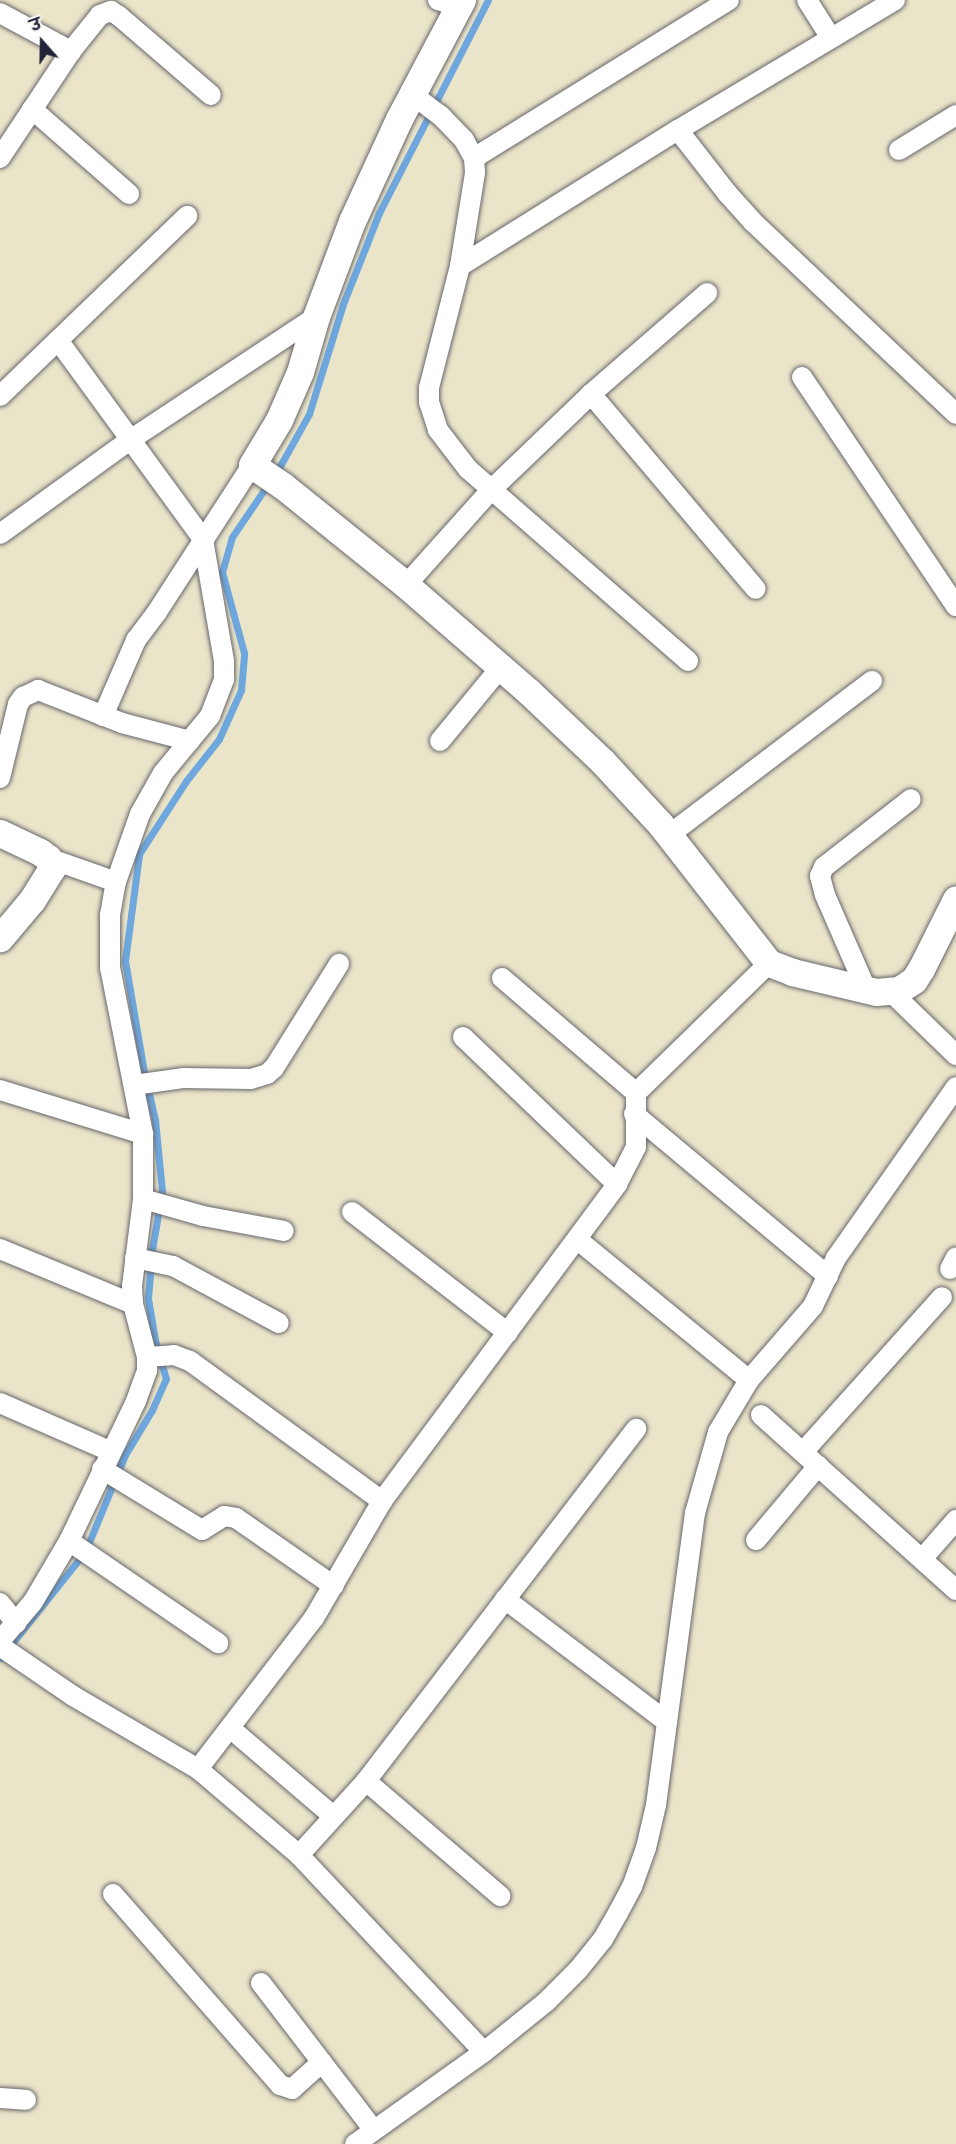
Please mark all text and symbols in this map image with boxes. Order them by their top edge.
north arrow [12,12,72,72]
text: उ [27,14,44,35]

